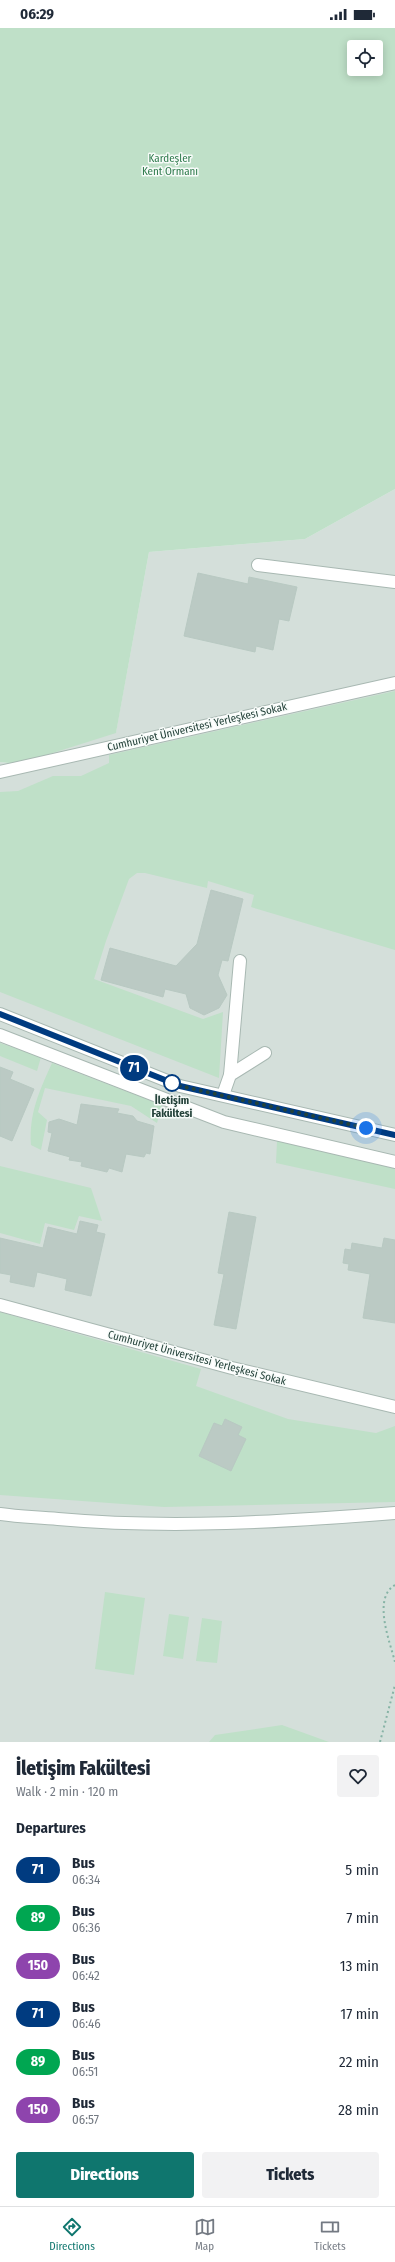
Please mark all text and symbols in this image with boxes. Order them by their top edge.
text: 06:29 [20,5,54,23]
map controls [347,40,383,76]
button: locate [347,40,383,76]
park label: Kardeşler Kent Ormanı [142,152,198,178]
street label: Cumhuriyet Üniversitesi Yerleşkesi Sokak [106,700,289,754]
line badge: 71 [116,1055,152,1081]
text: 71 [128,1059,140,1076]
marker: İletişim Fakültesi [163,1074,181,1092]
place label: İletişim Fakültesi [152,1094,193,1120]
your location [356,1118,376,1138]
street label: Cumhuriyet Üniversitesi Yerleşkesi Sokak [106,1328,288,1388]
button: heart [337,1755,379,1797]
text: İletişim Fakültesi [16,1757,150,1780]
text: Walk · 2 min · 120 m [16,1784,118,1799]
text: Departures [16,1819,86,1837]
text: Bus [72,1854,95,1872]
text: 71 [32,1861,44,1878]
text: 5 min [345,1861,379,1879]
text: 06:34 [72,1872,100,1887]
text: Bus [72,1902,95,1920]
text: 89 [31,1909,45,1926]
text: 7 min [346,1909,379,1927]
text: 06:36 [72,1920,100,1935]
text: Bus [72,1950,95,1968]
text: 150 [28,1957,48,1974]
text: 13 min [340,1957,379,1975]
text: 06:42 [72,1968,100,1983]
text: Bus [72,1998,95,2016]
text: 71 [32,2005,44,2022]
text: 17 min [340,2005,379,2023]
text: 06:46 [72,2016,101,2031]
text: Bus [72,2046,95,2064]
text: 89 [31,2053,45,2070]
text: 22 min [339,2053,379,2071]
text: 06:51 [72,2064,98,2079]
text: Bus [72,2094,95,2112]
text: 150 [28,2101,48,2118]
text: 28 min [338,2101,379,2119]
text: 06:57 [72,2112,99,2127]
button: Directions [16,2152,194,2198]
button: Tickets [202,2152,379,2198]
tab: Directions [49,2216,95,2253]
tab: Map [194,2216,216,2253]
tab: Tickets [314,2216,346,2253]

